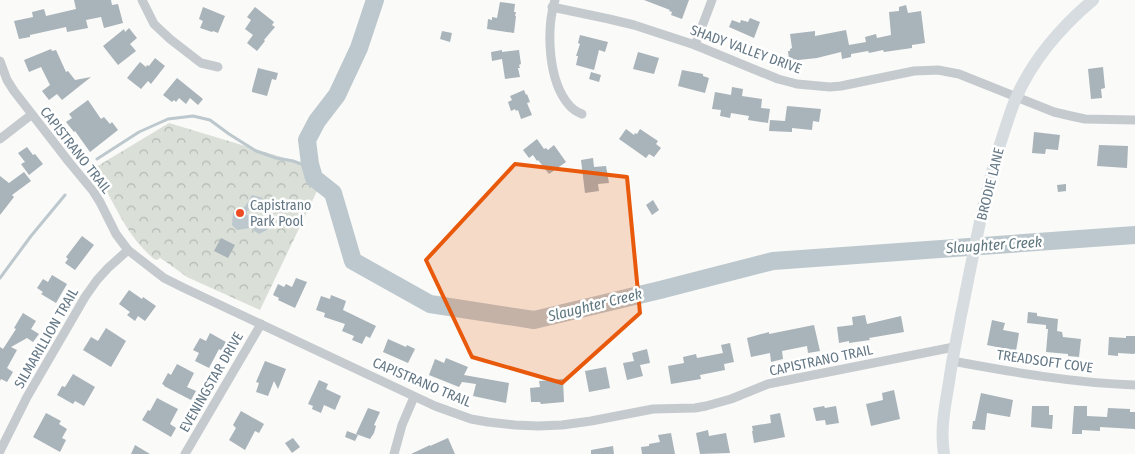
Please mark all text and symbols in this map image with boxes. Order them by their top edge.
street label: SHADY VALLEY DRIVE [688,21,804,78]
street label: CAPISTRANO TRAIL [36,104,115,197]
street label: BRODIE LANE [973,146,1008,222]
place label: Capistrano Park Pool [250,197,311,230]
marker: Capistrano Park Pool [234,207,246,219]
water label: Slaughter Creek [944,233,1043,257]
water label: Slaughter Creek [545,284,645,326]
street label: SILMARILLION TRAIL [11,285,82,392]
street label: EVENINGSTAR DRIVE [176,329,247,435]
street label: CAPISTRANO TRAIL [768,341,874,380]
street label: TREADSOFT COVE [996,346,1095,377]
street label: CAPISTRANO TRAIL [370,354,474,411]

